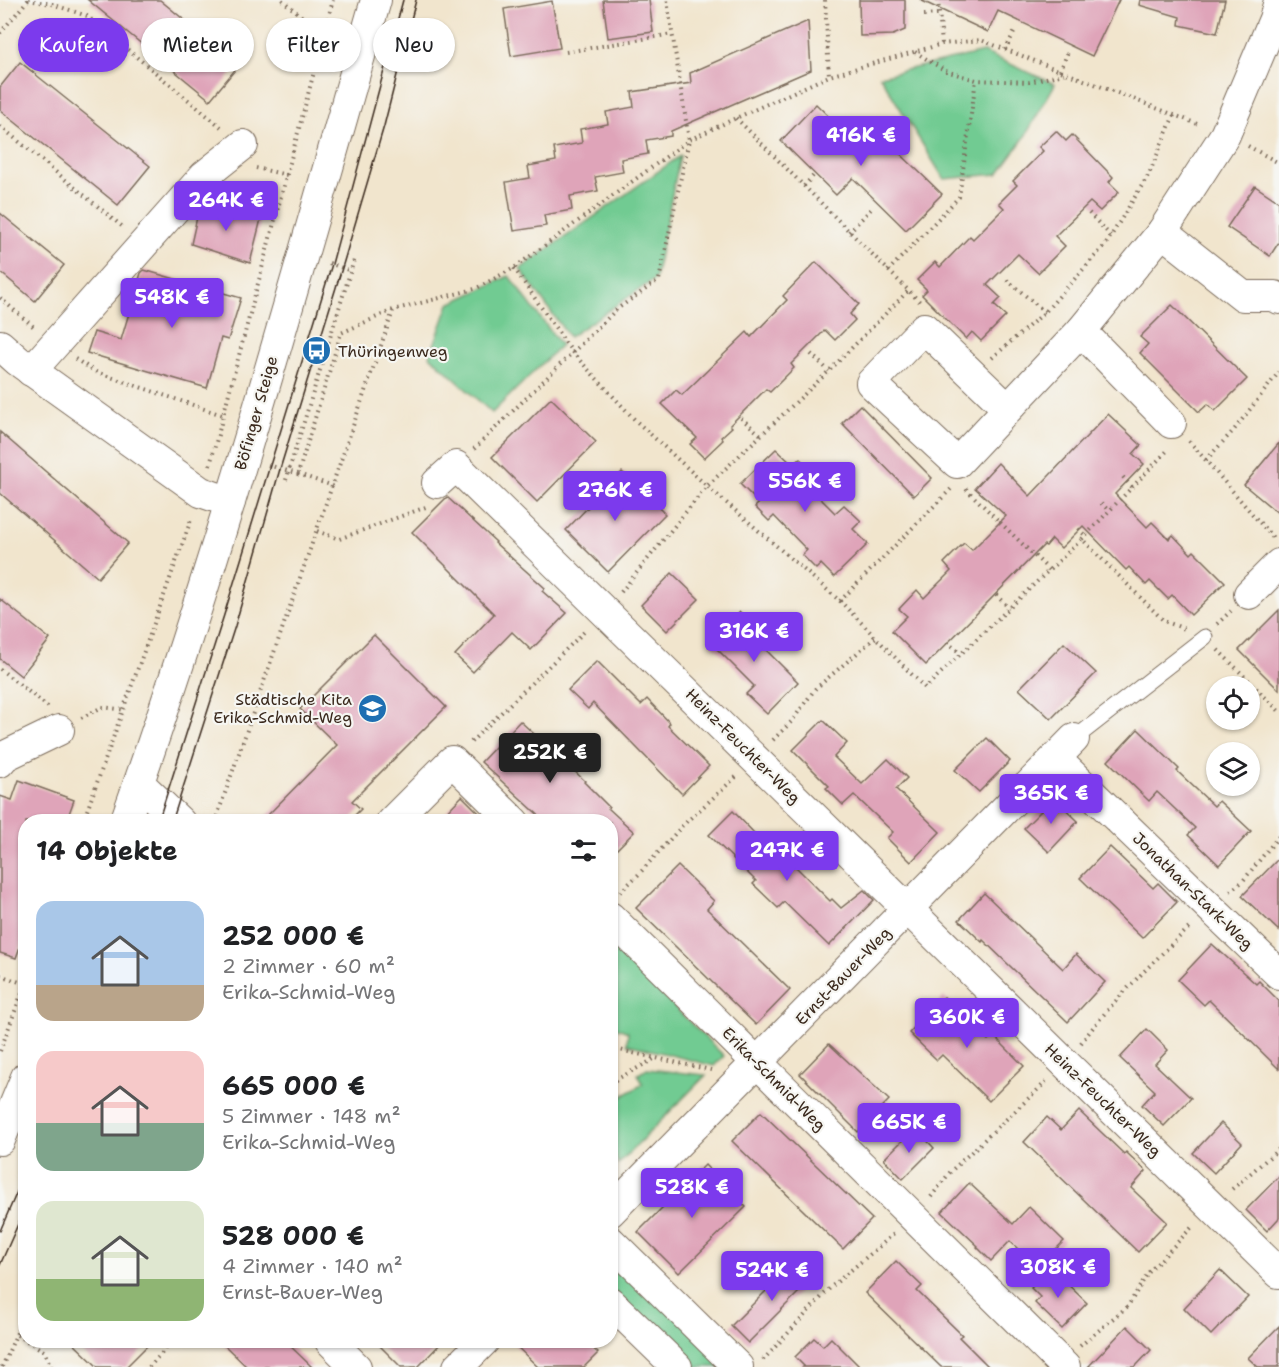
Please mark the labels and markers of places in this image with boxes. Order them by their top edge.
pin: 416K € [812,116,910,167]
pin: 264K € [177,181,275,232]
pin: 548K € [123,278,221,329]
bus stop icon: Thüringenweg [301,335,333,367]
place label: Thüringenweg [338,341,448,362]
pin: 556K € [756,462,854,513]
pin: 276K € [566,471,664,522]
pin: 316K € [705,612,803,663]
place label: Städtische Kita Erika-Schmid-Weg [213,689,352,728]
school or university icon: Städtische Kita Erika-Schmid-Weg [357,692,389,724]
pin: 252K € [501,733,599,784]
pin: 365K € [1002,774,1100,825]
pin: 247K € [738,831,836,882]
pin: 360K € [918,998,1016,1049]
pin: 665K € [860,1103,958,1154]
pin: 528K € [643,1168,741,1219]
pin: 308K € [1009,1248,1107,1299]
pin: 524K € [723,1251,821,1302]

